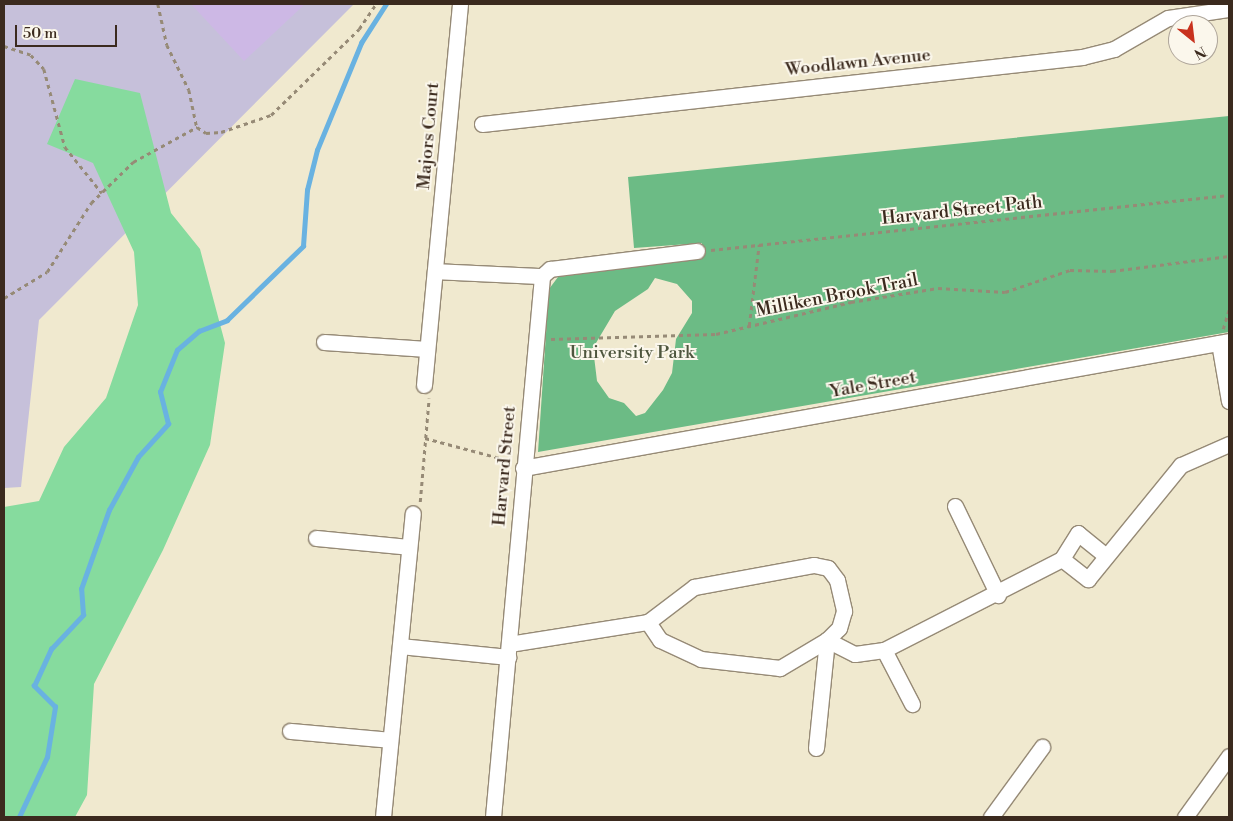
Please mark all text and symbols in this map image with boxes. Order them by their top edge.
scale bar [18,15,120,47]
north arrow [1168,15,1218,65]
text: 50 m [23,24,57,43]
text: N [1191,42,1209,63]
street label: Woodlawn Avenue [784,45,932,81]
street label: Majors Court [414,81,444,191]
street label: Harvard Street Path [880,192,1044,230]
street label: Milliken Brook Trail [754,270,920,322]
park label: University Park [570,342,694,364]
street label: Yale Street [828,367,918,403]
street label: Harvard Street [489,405,521,527]

